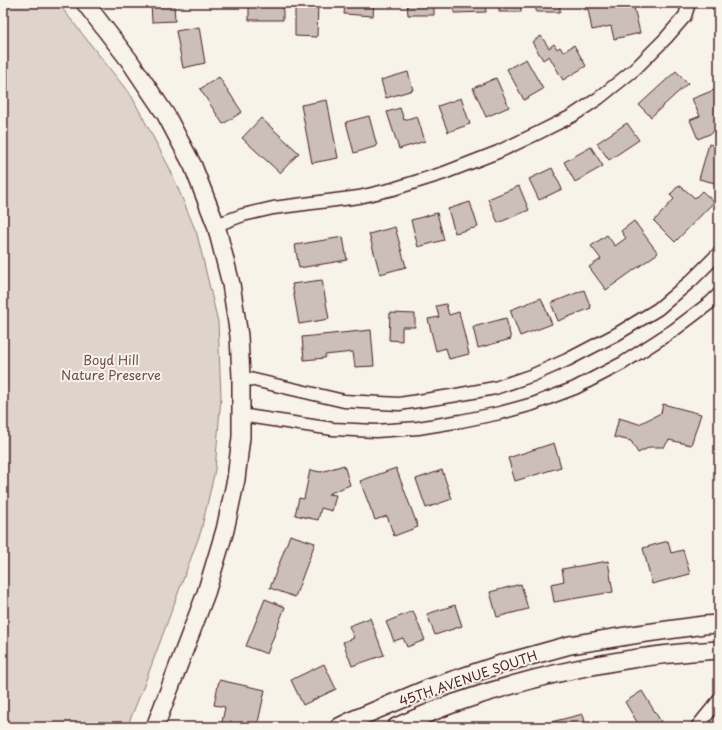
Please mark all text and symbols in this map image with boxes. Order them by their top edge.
park label: Boyd Hill Nature Preserve [61,350,161,384]
street label: 45TH AVENUE SOUTH [396,645,540,710]

